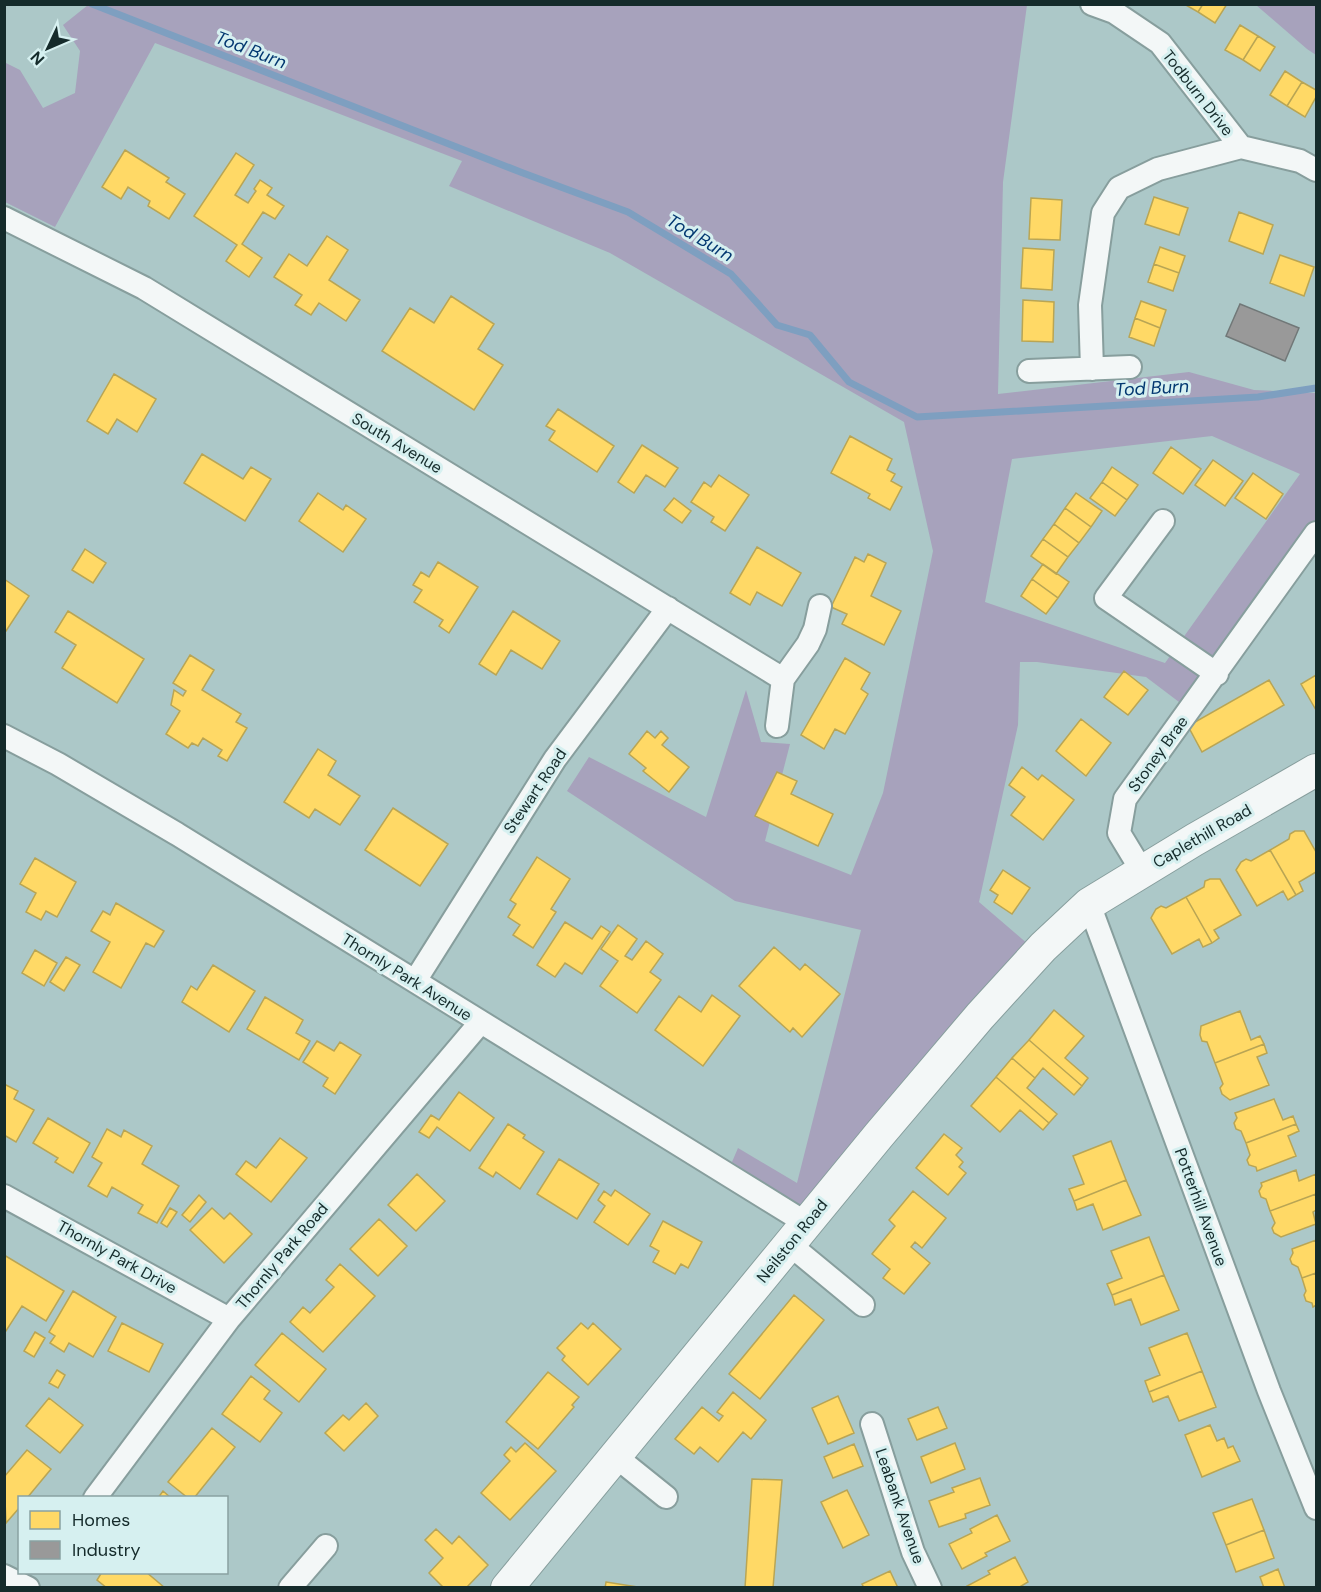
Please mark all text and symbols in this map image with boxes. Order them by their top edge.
north arrow [18,18,78,78]
water label: Tod Burn [212,26,290,74]
street label: Todburn Drive [1158,46,1238,140]
text: N [26,47,49,70]
water label: Tod Burn [662,209,738,267]
water label: Tod Burn [1114,374,1190,402]
street label: South Avenue [348,408,446,478]
street label: Stoney Brae [1123,712,1193,796]
street label: Stewart Road [499,744,571,838]
street label: Caplethill Road [1149,799,1255,873]
street label: Thornly Park Avenue [338,928,476,1026]
street label: Potterhill Avenue [1170,1145,1232,1269]
street label: Neilston Road [752,1195,832,1287]
street label: Thornly Park Road [231,1198,333,1314]
street label: Thornly Park Drive [54,1216,180,1298]
street label: Leabank Avenue [870,1446,930,1566]
legend [18,1496,228,1574]
text: Homes [72,1508,130,1532]
text: Industry [72,1538,141,1562]

